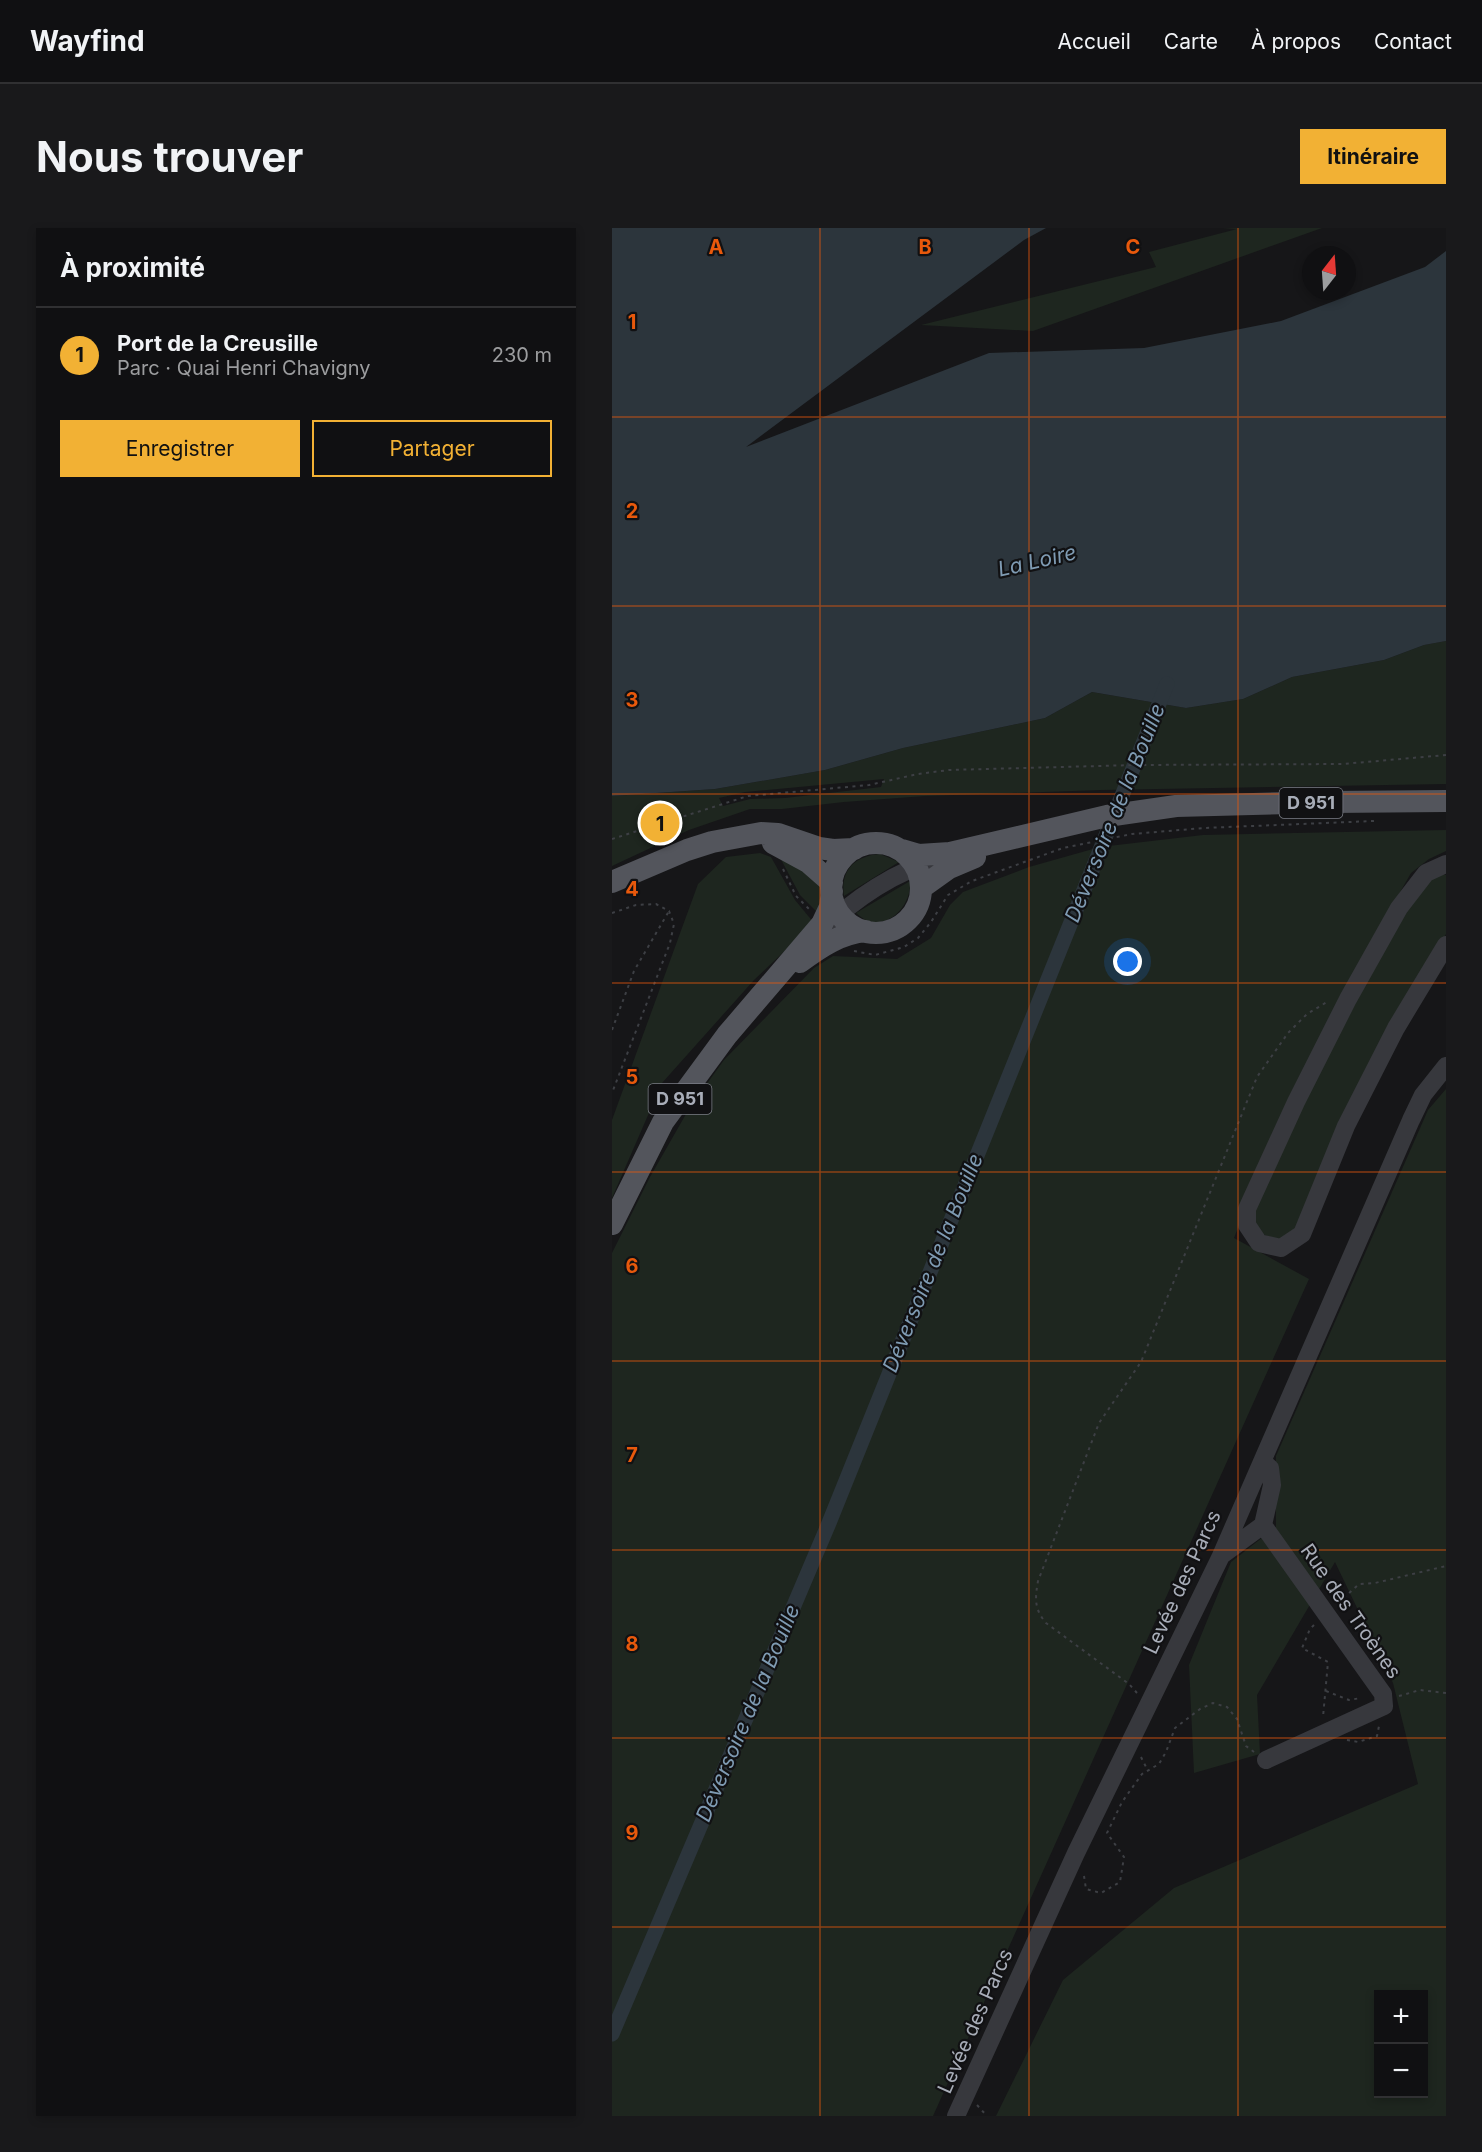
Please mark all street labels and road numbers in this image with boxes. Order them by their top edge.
road number: D 951 [1280,788,1342,818]
road number: D 951 [648,1084,712,1114]
street label: Levée des Parcs [1138,1506,1226,1658]
street label: Rue des Troènes [1296,1539,1406,1683]
street label: Levée des Parcs [932,1945,1018,2097]

